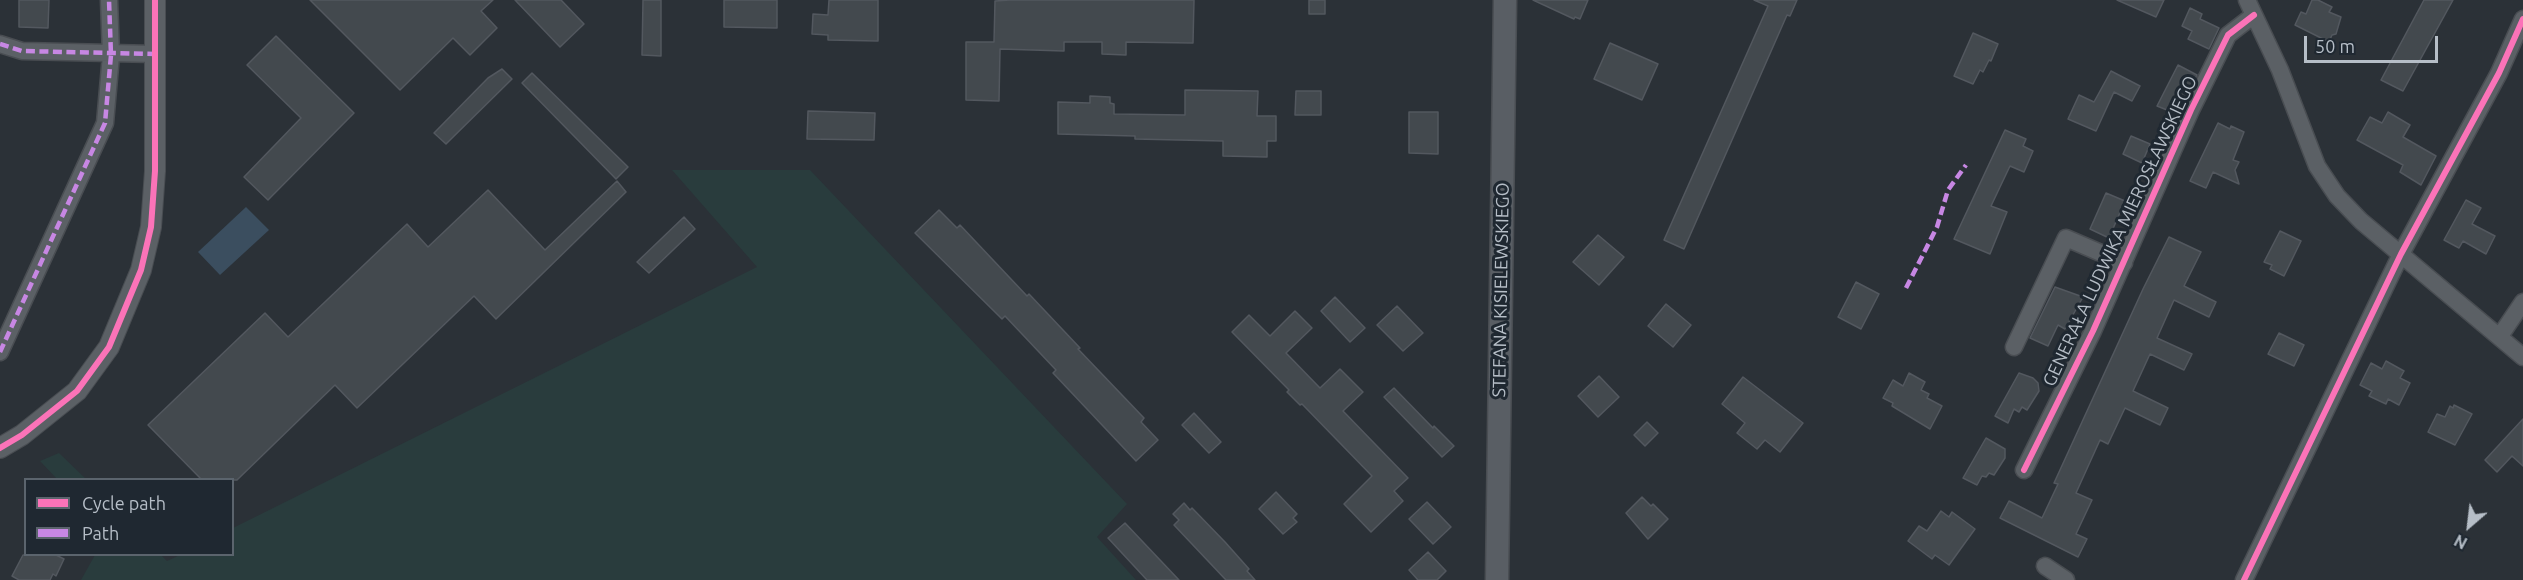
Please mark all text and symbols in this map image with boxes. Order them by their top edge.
scale bar [2307,24,2440,62]
text: 50 m [2315,36,2355,56]
street label: GENERAŁA LUDWIKA MIEROSŁAWSKIEGO [2038,72,2202,390]
street label: STEFANA KISIELEWSKIEGO [1488,182,1514,398]
legend [24,478,234,556]
text: Cycle path [82,493,166,513]
north arrow [2439,496,2499,556]
text: Path [82,523,119,543]
text: N [2451,531,2470,553]

